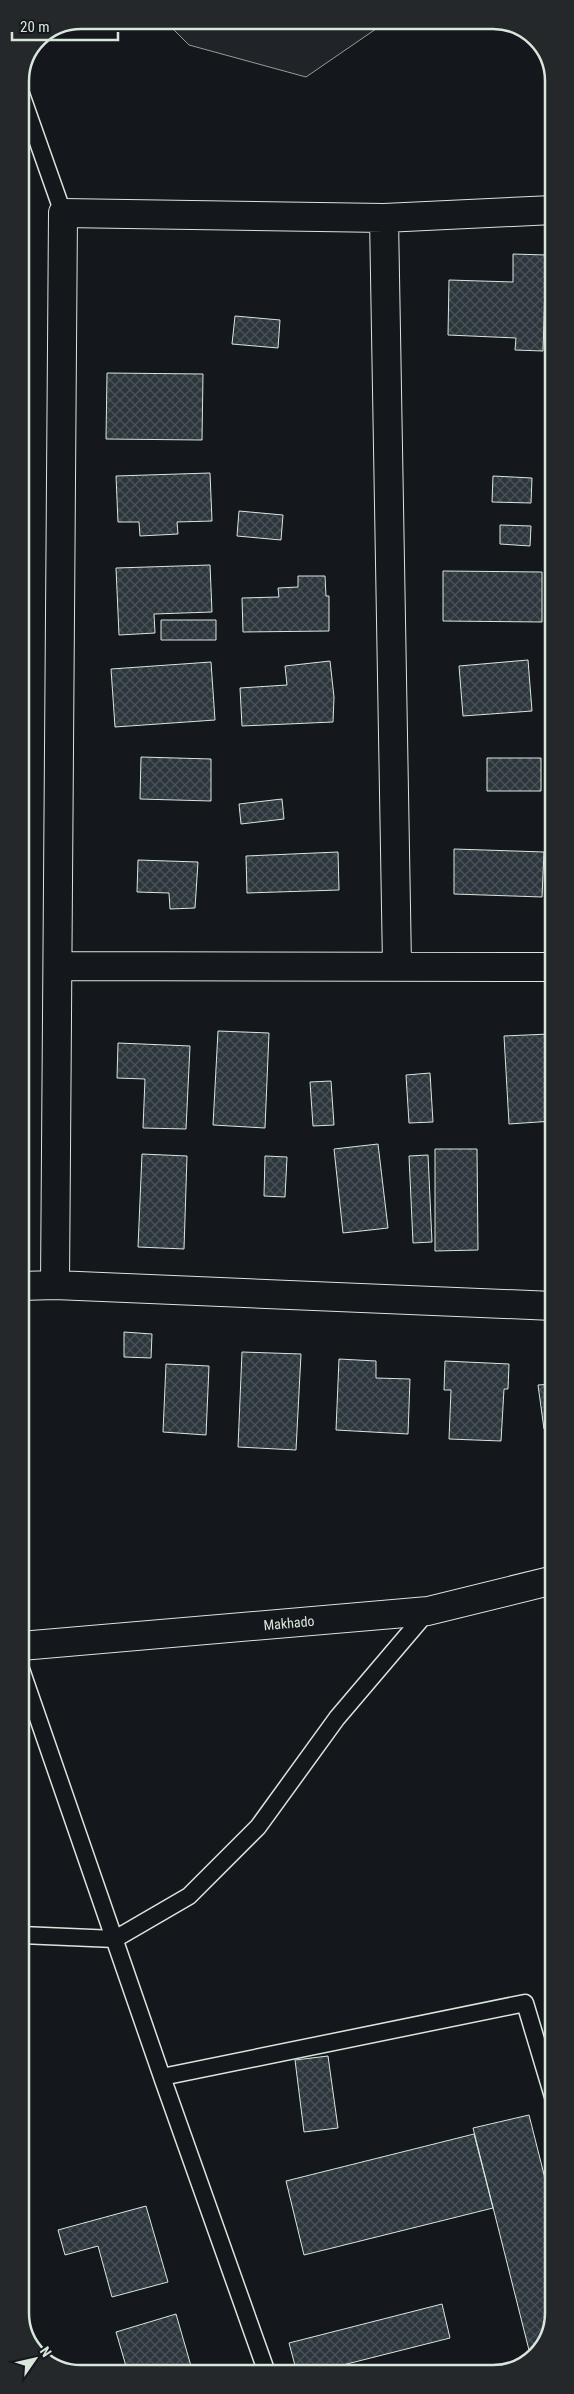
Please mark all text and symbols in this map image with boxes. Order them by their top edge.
scale bar [12,10,119,42]
text: 20 m [20,18,50,36]
street label: Makhado [263,1613,315,1633]
north arrow [10,2334,60,2384]
text: N [37,2344,55,2360]

